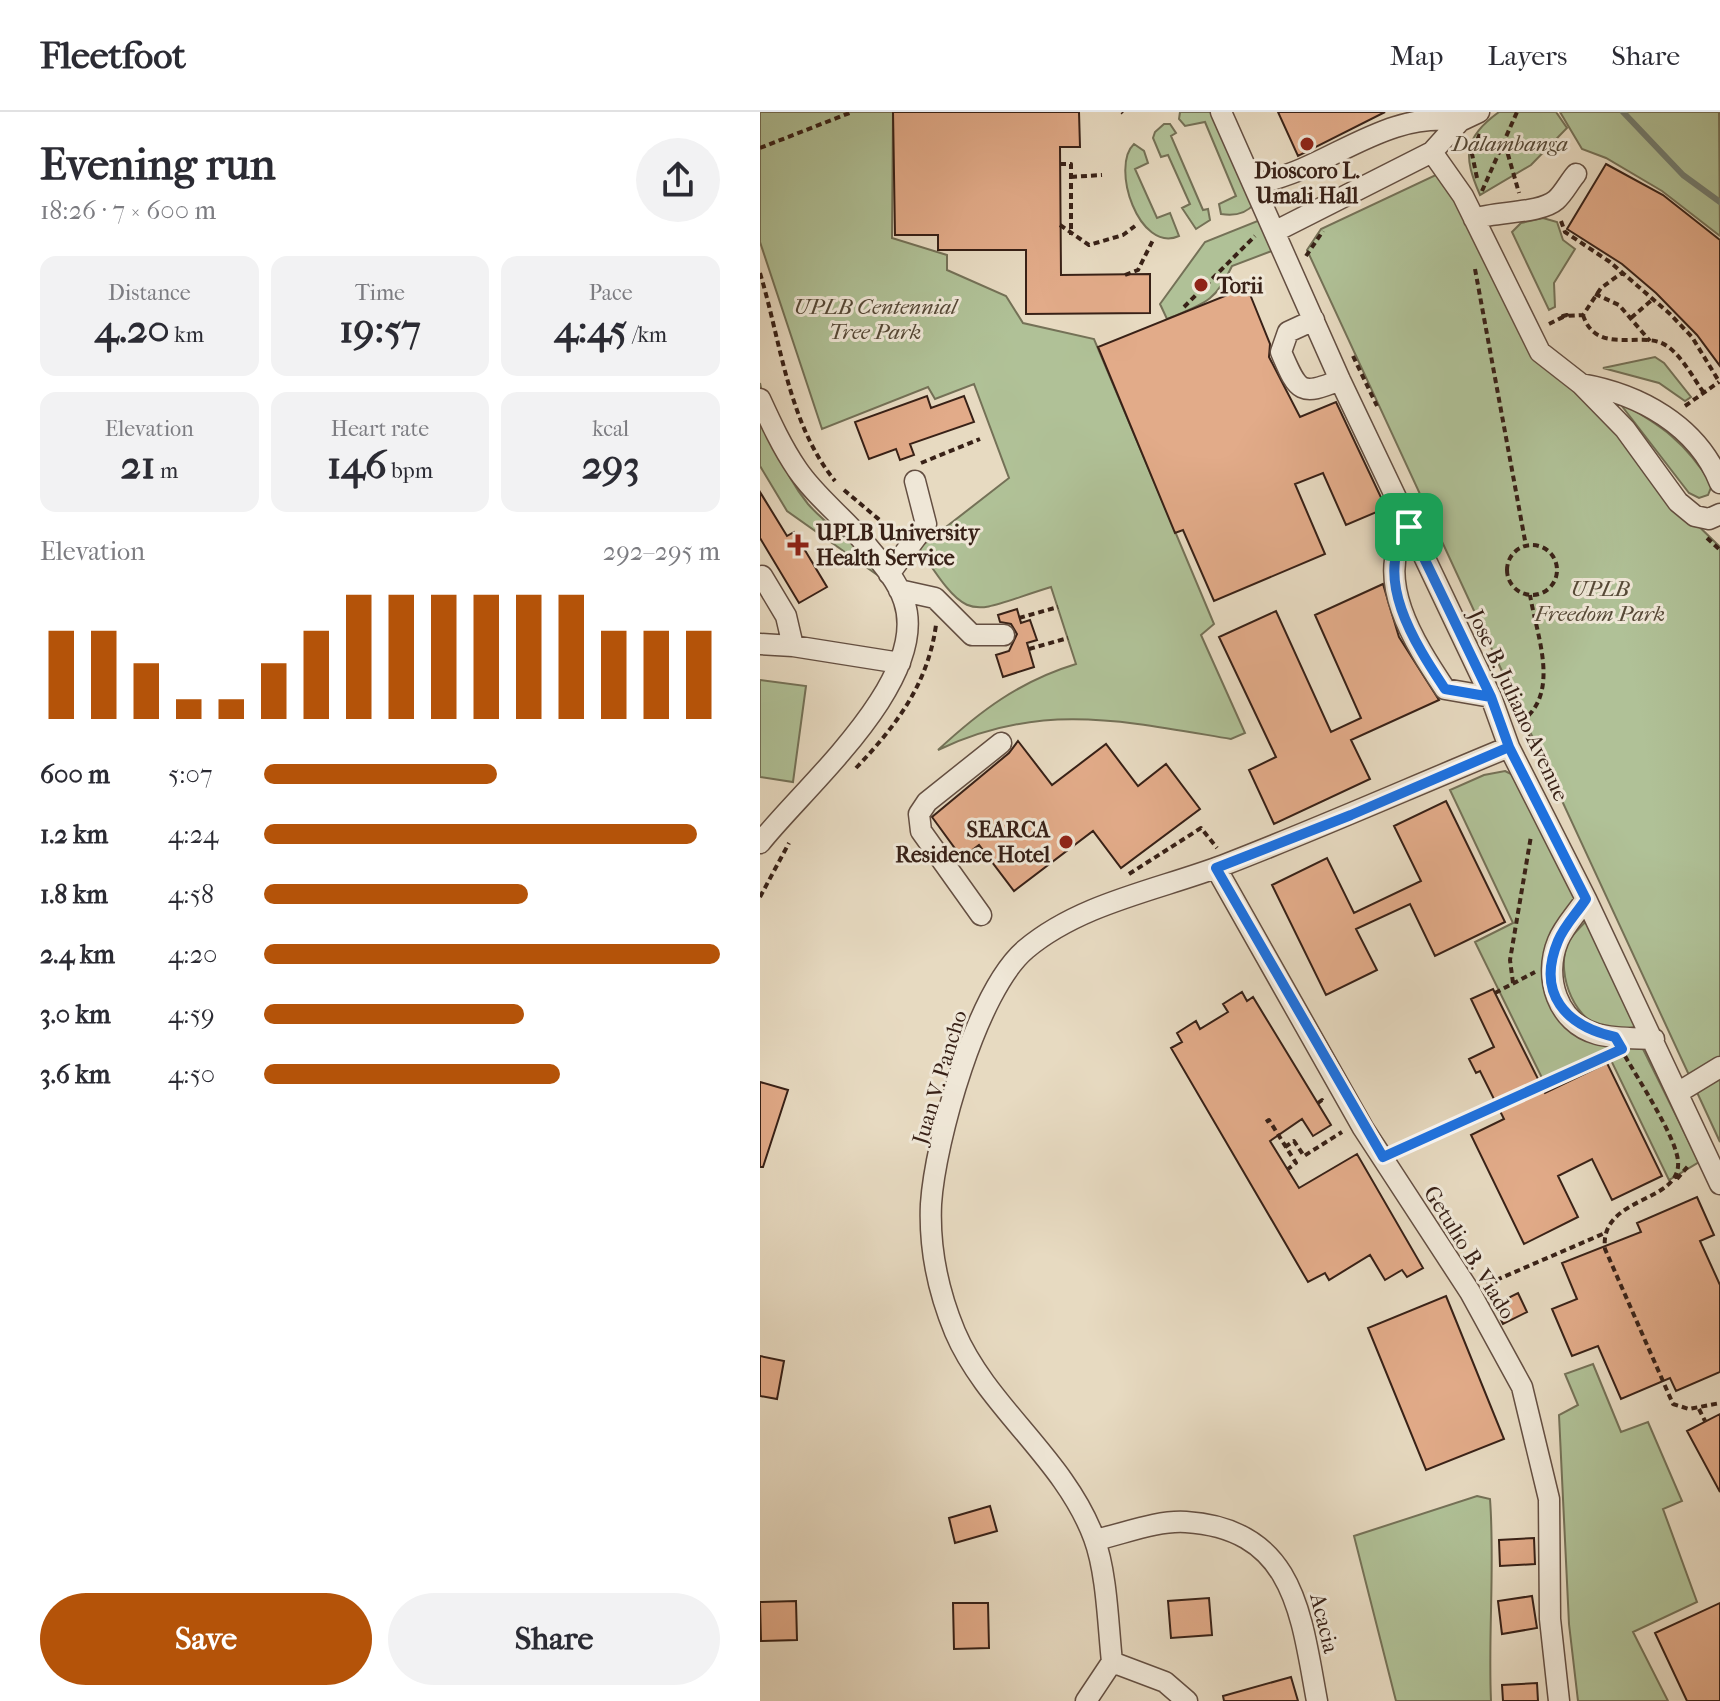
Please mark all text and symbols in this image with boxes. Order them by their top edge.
text: Fleetfoot [40,33,186,78]
text: Map [1390,39,1443,72]
text: Layers [1487,39,1567,72]
text: Share [1611,39,1680,72]
park label: Dalambanga [1450,131,1568,157]
marker: Dioscoro L. Umali Hall [1298,135,1316,153]
button: share [636,138,720,222]
text: Evening run [40,139,275,190]
place label: Dioscoro L. Umali Hall [1254,158,1360,209]
text: 18:26 · 7 × 600 m [40,195,216,226]
place label: Torii [1216,273,1264,299]
marker: Torii [1192,276,1210,294]
text: Distance [108,280,191,306]
text: Time [355,280,405,306]
text: Pace [589,280,633,306]
park label: UPLB Centennial Tree Park [793,294,959,345]
text: 4.20 [95,306,170,352]
text: 19:57 [339,306,421,352]
text: 4:45 [554,306,627,352]
text: km [170,322,204,348]
text: /km [627,322,667,348]
text: Elevation [105,416,194,442]
text: Heart rate [331,416,429,442]
text: kcal [592,416,629,442]
text: 21 [120,442,155,488]
text: 146 [327,442,387,488]
text: 293 [582,442,640,488]
text: m [155,458,178,484]
text: bpm [387,458,433,484]
pin [1375,493,1443,561]
icon: arrive [1387,505,1431,549]
place label: UPLB University Health Service [815,520,981,571]
marker: UPLB University Health Service [787,534,809,556]
text: Elevation [40,536,145,567]
text: 292–295 m [603,536,720,567]
park label: UPLB Freedom Park [1534,576,1665,627]
street label: Jose B. Juliano Avenue [1461,604,1574,805]
text: 600 m [40,759,110,790]
text: 5:07 [168,759,212,790]
place label: SEARCA Residence Hotel [895,817,1051,868]
text: 1.2 km [40,819,108,850]
text: 4:24 [168,819,218,850]
marker: SEARCA Residence Hotel [1057,833,1075,851]
text: 1.8 km [40,879,108,910]
text: 4:58 [168,879,214,910]
text: 2.4 km [40,939,115,970]
text: 4:20 [168,939,217,970]
text: 3.0 km [40,999,111,1030]
text: 4:59 [168,999,215,1030]
street label: Juan V. Pancho [907,1007,973,1149]
text: 3.6 km [40,1059,110,1090]
text: 4:50 [168,1059,215,1090]
street label: Getulio B. Viado [1418,1181,1521,1324]
street label: Acacia [1304,1590,1344,1657]
button: Save [40,1593,372,1685]
button: Share [388,1593,720,1685]

